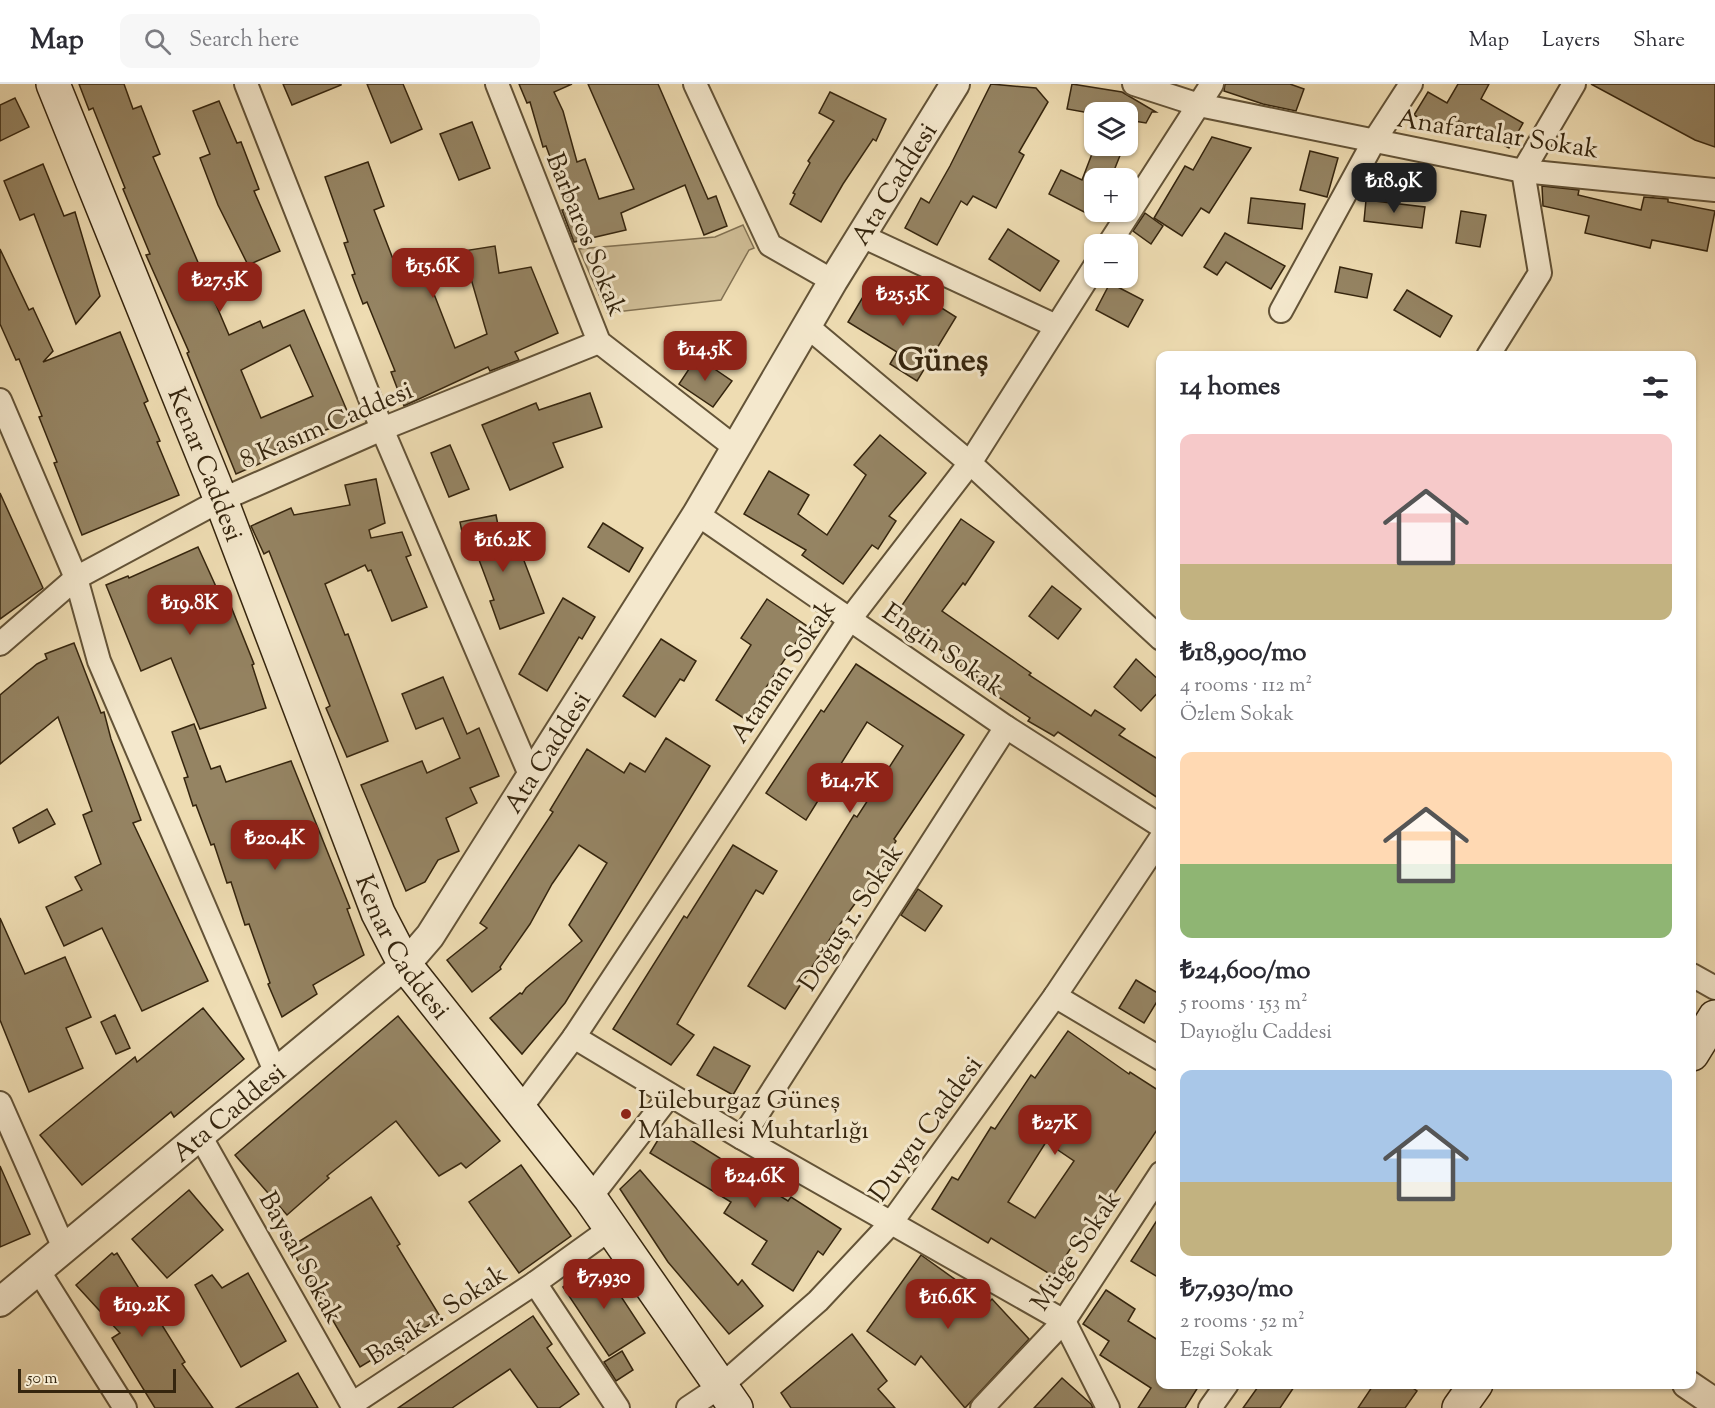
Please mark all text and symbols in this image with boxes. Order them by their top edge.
search box [120,14,540,68]
text: Map [30,21,84,61]
icon: search [141,25,174,58]
text: Search here [189,25,299,57]
text: Map [1469,26,1509,56]
text: Layers [1542,26,1600,56]
text: Share [1633,26,1685,56]
street label: Anafartalar Sokak [1394,101,1601,170]
map controls [1084,102,1138,288]
button: layers [1084,102,1138,156]
street label: Ata Caddesi [843,116,948,253]
street label: Barbaros Sokak [535,148,634,322]
pin: ₺18.9K [1345,163,1443,214]
button: + [1084,168,1138,222]
text: ₺18.9K [1366,168,1422,197]
button: − [1084,234,1138,288]
pin: ₺15.6K [384,248,482,299]
text: ₺15.6K [406,253,460,282]
pin: ₺27.5K [171,262,269,313]
text: ₺27.5K [192,267,248,296]
pin: ₺25.5K [854,276,952,327]
text: ₺25.5K [876,281,930,310]
pin: ₺14.5K [656,331,754,382]
text: ₺14.5K [678,336,732,365]
district label: Güneş [898,339,988,385]
text: 14 homes [1180,369,1280,406]
icon: filters [1639,371,1672,404]
street label: 8 Kasım Caddesi [235,373,419,479]
street label: Kenar Caddesi [157,383,251,548]
icon: home [1372,473,1480,581]
pin: ₺16.2K [454,522,552,573]
text: ₺16.2K [475,527,531,556]
pin: ₺19.8K [141,585,239,636]
text: ₺19.8K [161,590,219,619]
street label: Ataman Sokak [722,593,846,752]
street label: Engin Sokak [874,595,1011,707]
text: ₺18,900/mo [1180,635,1307,672]
text: 4 rooms · 112 m² [1180,672,1312,701]
street label: Ata Caddesi [496,685,601,822]
text: Özlem Sokak [1180,701,1294,730]
pin: ₺14.7K [801,763,899,814]
text: ₺14.7K [821,768,879,797]
icon: home [1372,791,1480,899]
pin: ₺20.4K [226,820,324,871]
text: ₺20.4K [245,825,305,854]
street label: Doğuş 1. Sokak [791,837,914,999]
street label: Kenar Caddesi [344,870,458,1028]
text: ₺24,600/mo [1180,953,1311,990]
text: 5 rooms · 153 m² [1180,990,1308,1019]
text: Dayıoğlu Caddesi [1180,1019,1332,1048]
street label: Duygu Caddesi [861,1049,993,1210]
street label: Ata Caddesi [165,1056,295,1172]
place label: Lüleburgaz Güneş Mahallesi Muhtarlığı [638,1083,869,1150]
pin: ₺27K [1019,1105,1091,1156]
marker: Lüleburgaz Güneş Mahallesi Muhtarlığı [619,1107,633,1121]
icon: home [1372,1109,1480,1217]
text: ₺27K [1032,1110,1078,1139]
pin: ₺24.6K [706,1158,804,1209]
text: ₺24.6K [725,1163,785,1192]
street label: Müge Sokak [1023,1184,1131,1319]
street label: Baysal Sokak [248,1185,351,1331]
street label: Başak 1. Sokak [360,1257,515,1375]
pin: ₺7,930 [555,1259,653,1310]
text: ₺7,930 [577,1264,631,1293]
text: ₺7,930/mo [1180,1271,1293,1308]
pin: ₺16.6K [899,1279,997,1330]
text: ₺16.6K [920,1284,976,1313]
pin: ₺19.2K [93,1287,191,1338]
text: ₺19.2K [114,1292,170,1321]
text: 2 rooms · 52 m² [1180,1308,1305,1337]
text: Ezgi Sokak [1180,1337,1273,1366]
scale bar [18,1366,176,1394]
text: 50 m [27,1368,58,1391]

